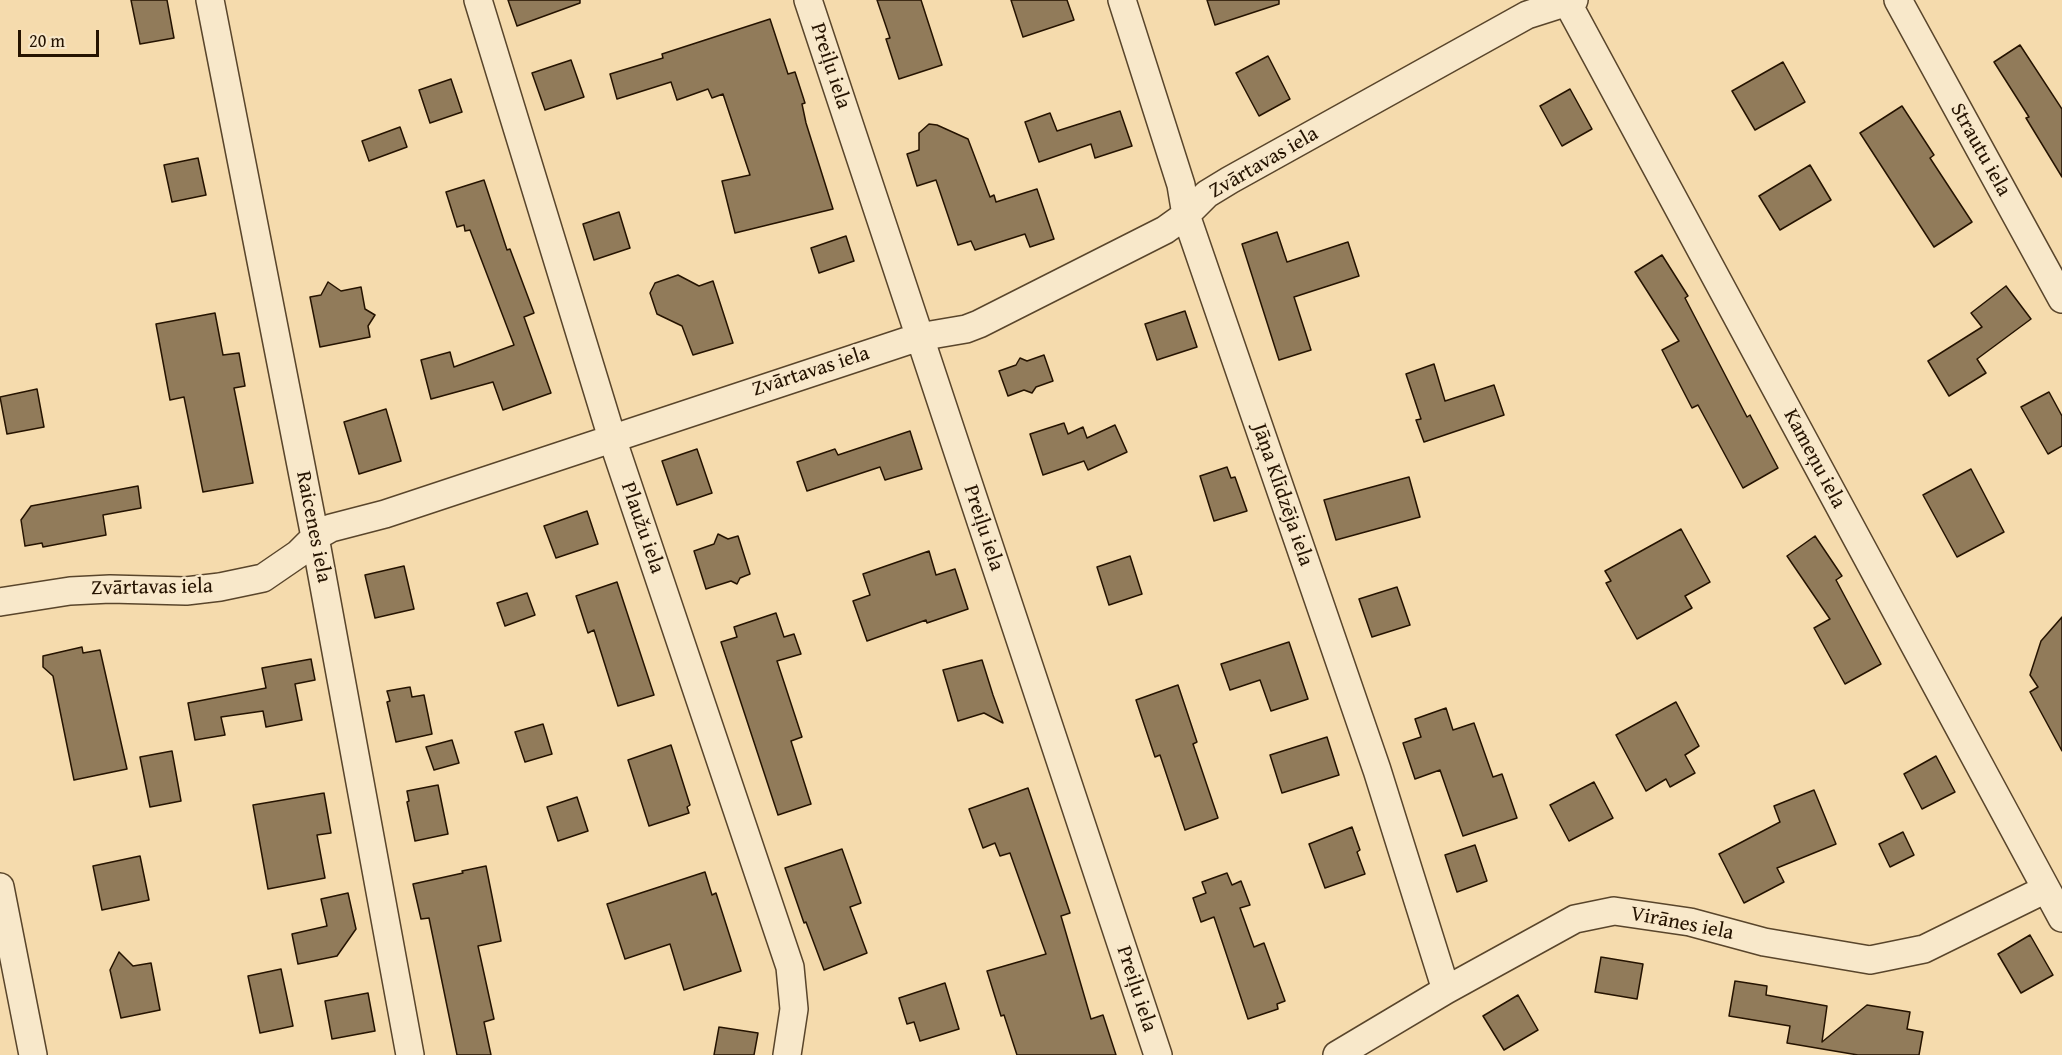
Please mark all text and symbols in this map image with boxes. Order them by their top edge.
scale bar [21,18,102,56]
street label: Preiļu iela [804,20,856,112]
text: 20 m [29,27,65,54]
street label: Strautu iela [1944,99,2016,201]
street label: Zvārtavas iela [1205,122,1323,204]
street label: Zvārtavas iela [749,341,873,403]
street label: Kameņu iela [1777,405,1851,513]
street label: Jāņa Klīdzēja iela [1246,420,1318,570]
street label: Raicenes iela [290,469,336,585]
street label: Plaužu iela [615,479,669,577]
street label: Preiļu iela [957,482,1009,574]
street label: Zvārtavas iela [91,574,213,602]
street label: Virānes iela [1628,902,1736,946]
street label: Preiļu iela [1110,943,1162,1035]

